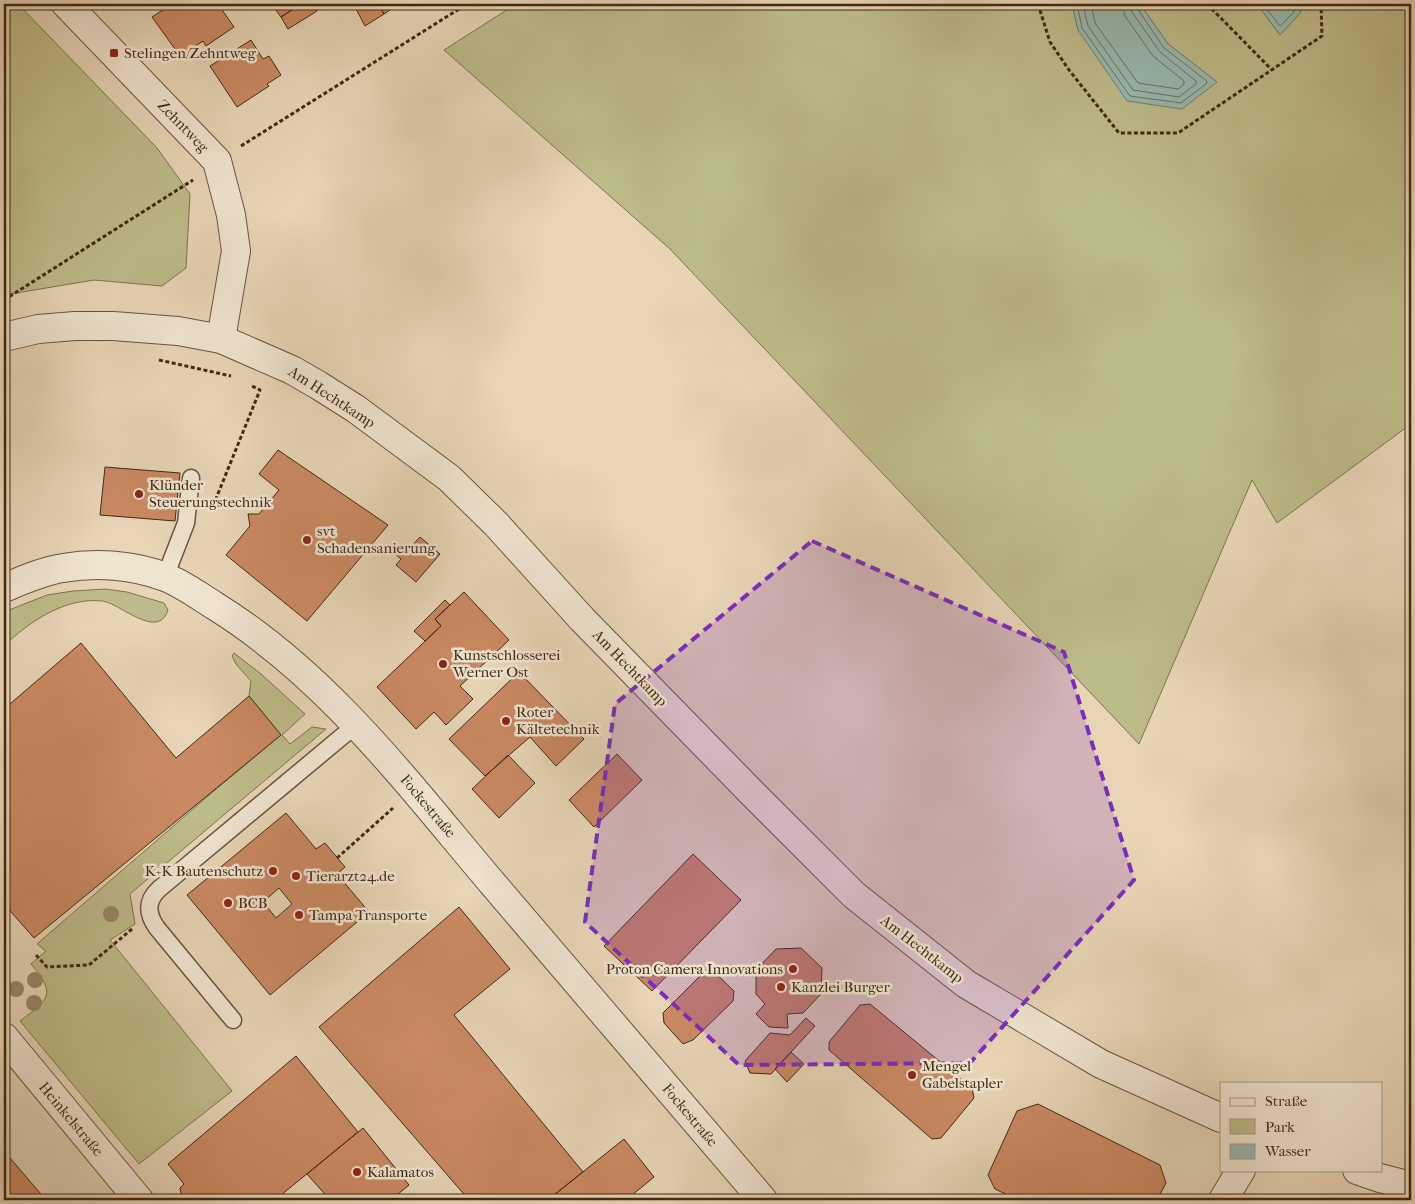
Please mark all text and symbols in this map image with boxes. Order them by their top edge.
place label: Stelingen/Zehntweg [124,44,257,62]
marker: Stelingen/Zehntweg [108,47,120,59]
street label: Zehntweg [154,96,213,157]
street label: Am Hechtkamp [284,362,379,432]
place label: Klünder Steuerungstechnik [149,476,271,511]
marker: Klünder Steuerungstechnik [133,488,145,500]
place label: svt Schadensanierung [317,522,437,557]
marker: svt Schadensanierung [301,534,313,546]
street label: Am Hechtkamp [588,625,671,710]
place label: Kunstschlosserei Werner Ost [452,646,561,681]
marker: Kunstschlosserei Werner Ost [437,658,449,670]
place label: Roter Kältetechnik [516,703,600,738]
marker: Roter Kältetechnik [500,715,512,727]
street label: Fockestraße [396,771,460,842]
place label: K+K Bautenschutz [145,862,263,880]
marker: K+K Bautenschutz [267,865,279,877]
place label: Tierarzt24.de [306,867,395,885]
marker: Tierarzt24.de [290,870,302,882]
place label: BCB [238,894,268,912]
marker: BCB [222,897,234,909]
place label: Tampa Transporte [309,906,428,924]
marker: Tampa Transporte [293,909,305,921]
street label: Am Hechtkamp [876,911,967,987]
place label: Proton Camera Innovations [606,960,783,978]
marker: Proton Camera Innovations [787,963,799,975]
place label: Kanzlei Burger [791,978,890,996]
marker: Kanzlei Burger [775,981,787,993]
place label: Mengel Gabelstapler [922,1057,1003,1092]
marker: Mengel Gabelstapler [906,1069,918,1081]
street label: Heinkelstraße [35,1078,108,1160]
street label: Fockestraße [658,1080,722,1151]
legend [1220,1082,1382,1172]
text: Straße [1265,1092,1308,1110]
text: Park [1265,1118,1295,1136]
text: Wasser [1264,1142,1311,1160]
place label: Kalamatos [367,1163,434,1181]
marker: Kalamatos [351,1166,363,1178]

